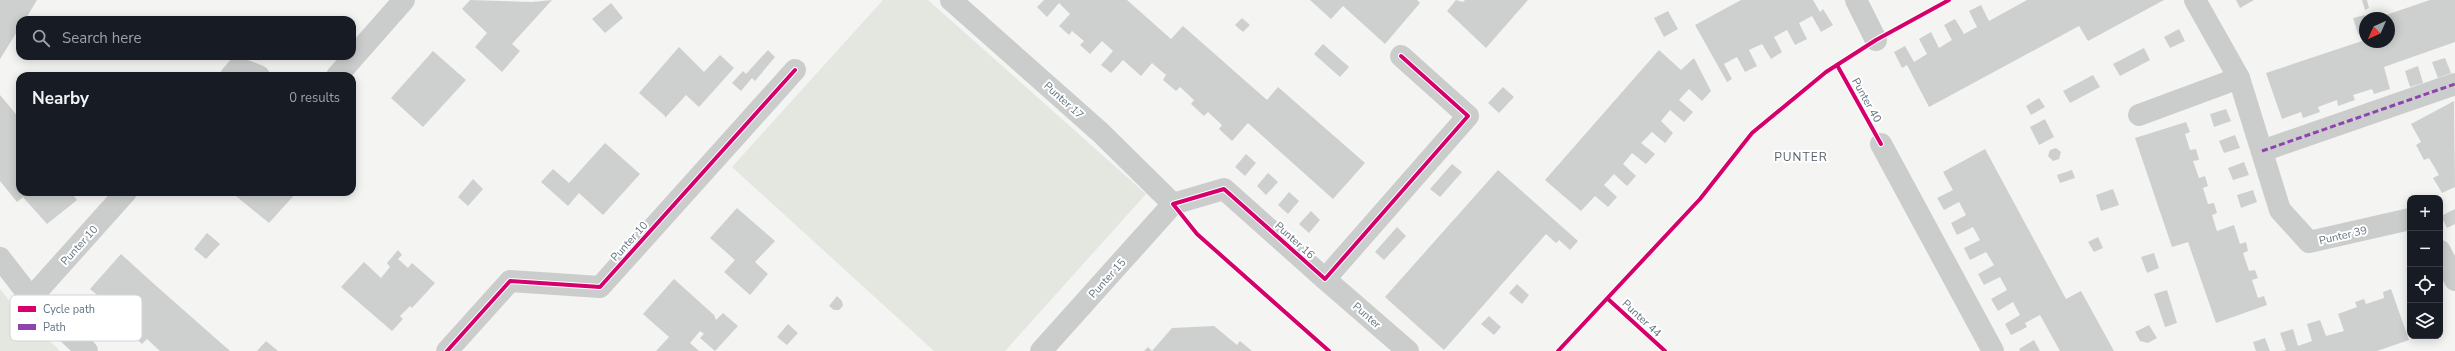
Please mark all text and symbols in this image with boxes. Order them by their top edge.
north arrow [2359,12,2395,48]
search box [16,16,356,60]
icon: search [30,27,52,49]
text: Search here [62,28,142,48]
street label: Punter 40 [1848,75,1885,126]
street label: Punter 17 [1040,78,1087,122]
text: Nearby [32,87,89,110]
text: 0 results [289,89,340,107]
district label: PUNTER [1774,149,1828,165]
map controls [2407,195,2443,339]
button: + [2407,195,2443,231]
street label: Punter 10 [607,218,652,265]
street label: Punter 16 [1271,218,1318,263]
street label: Punter 10 [57,222,102,269]
street label: Punter 39 [2318,223,2369,248]
button: − [2407,231,2443,267]
street label: Punter 15 [1085,255,1130,302]
button: locate [2407,267,2443,303]
legend [10,295,142,341]
street label: Punter 44 [1619,296,1665,341]
street label: Punter [1349,299,1384,332]
text: Cycle path [43,302,95,317]
button: layers [2407,303,2443,339]
text: Path [43,320,66,335]

